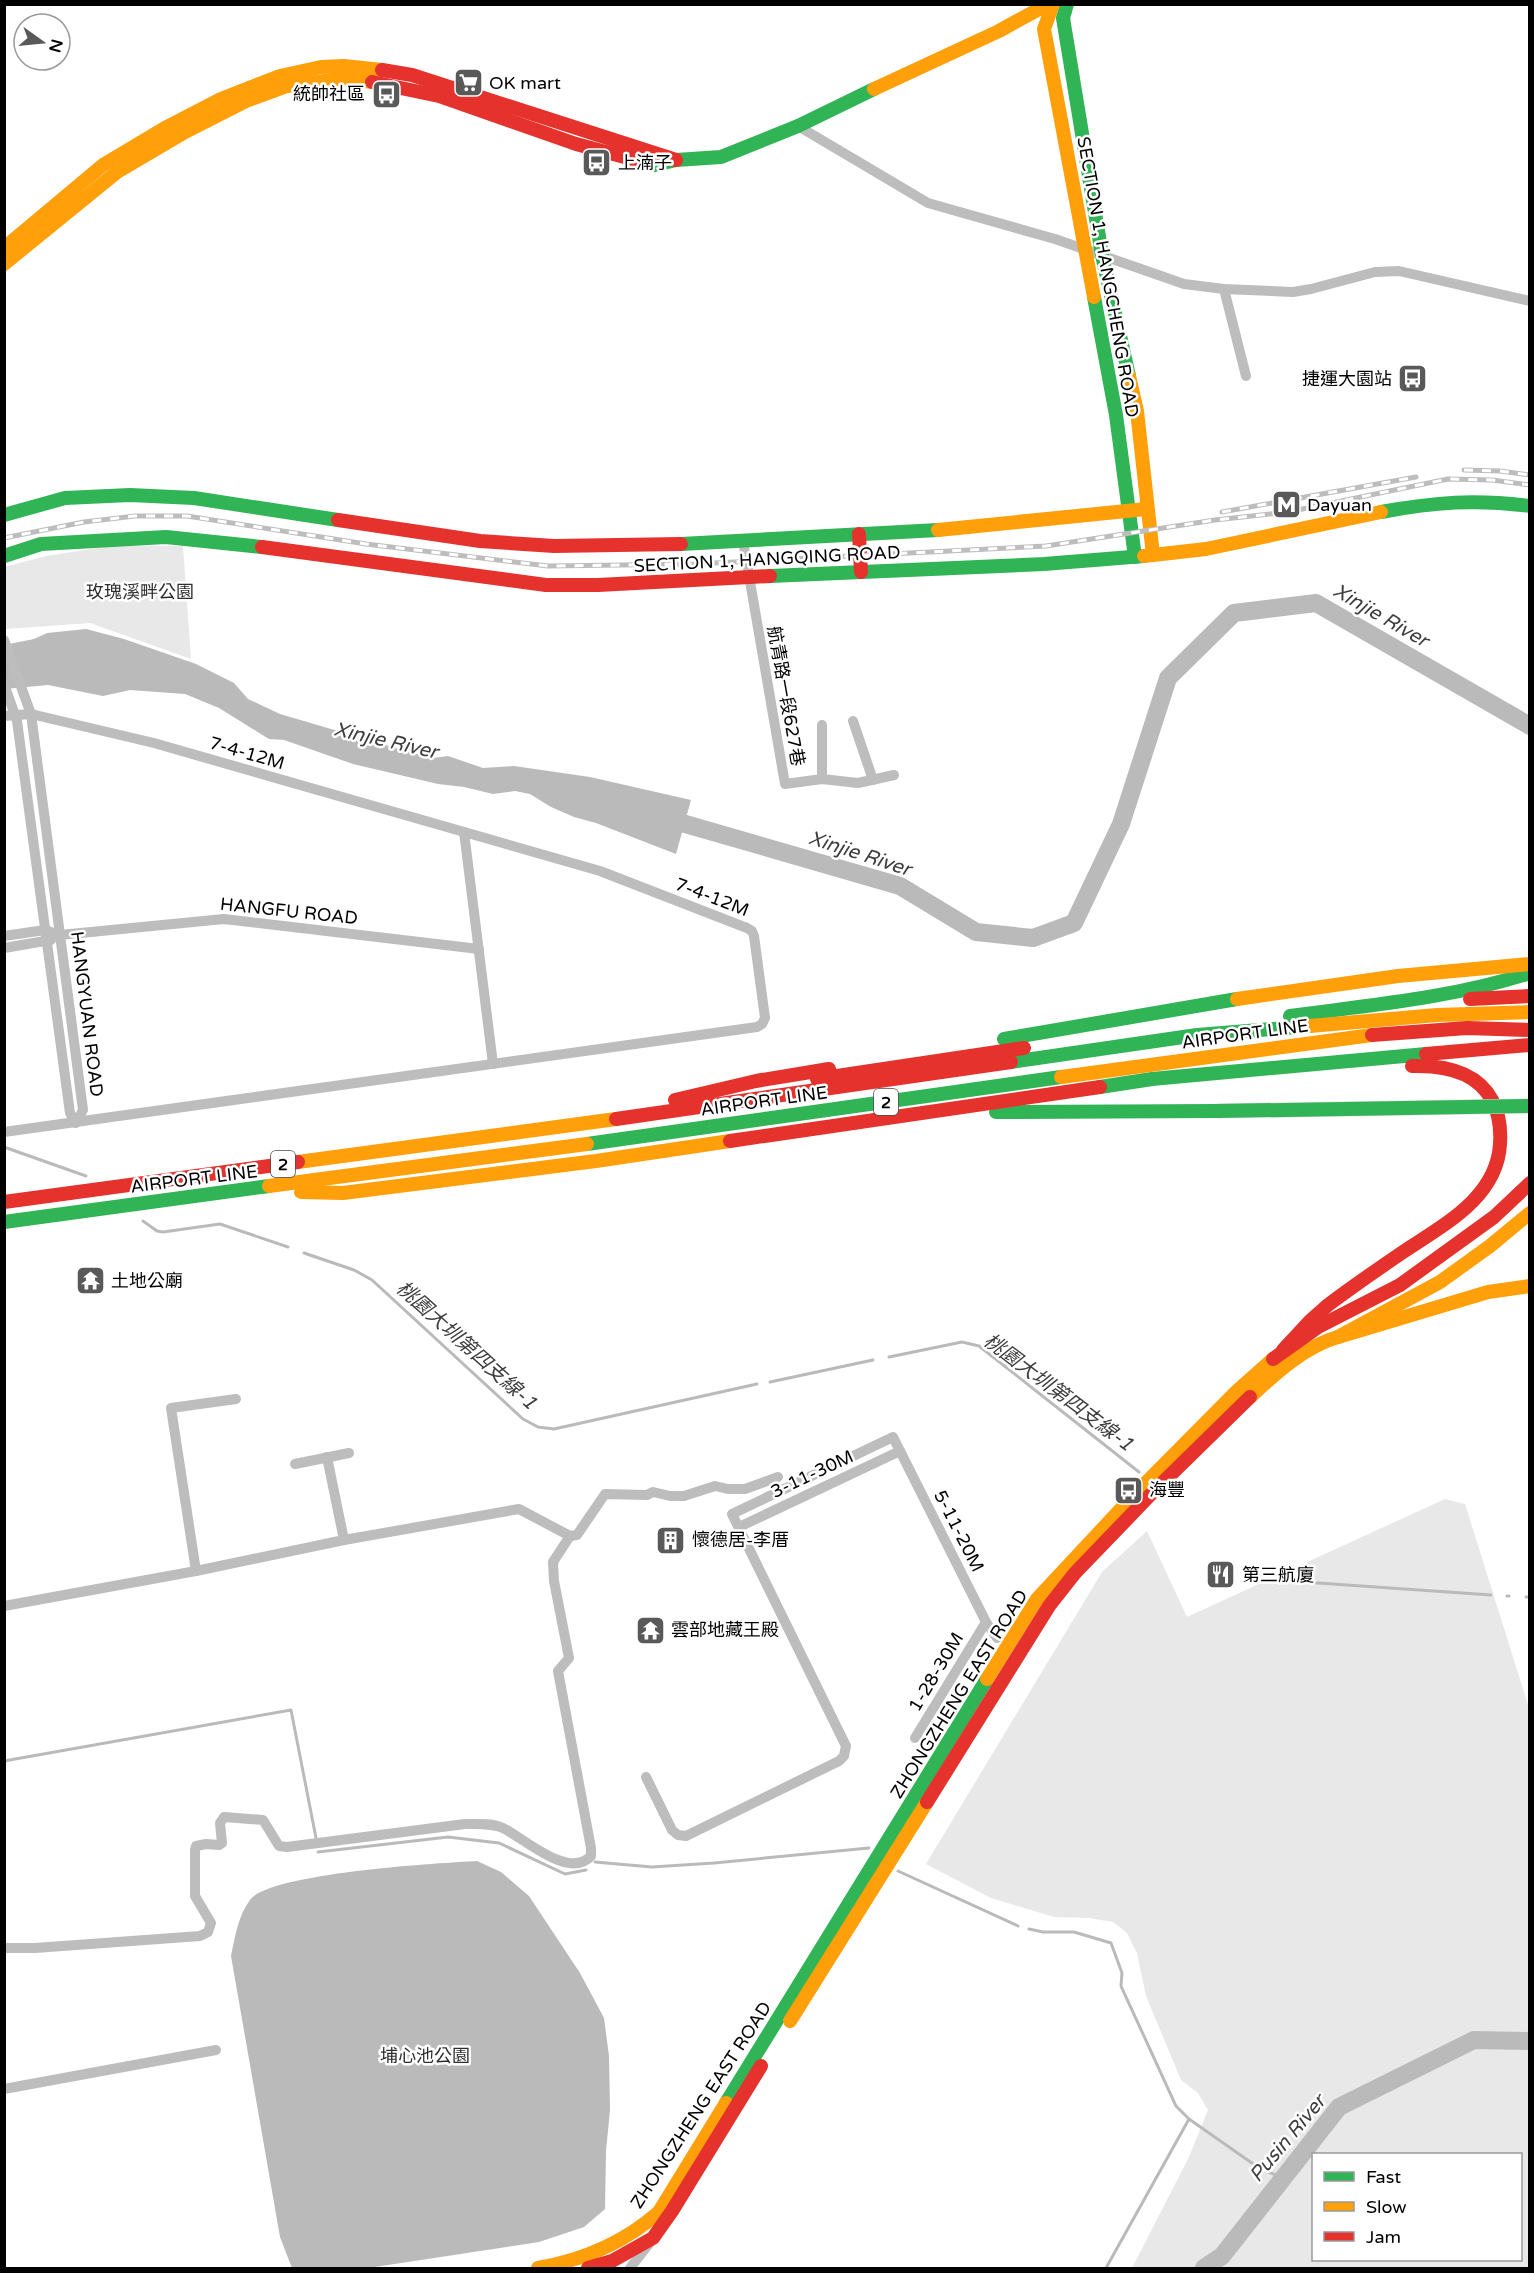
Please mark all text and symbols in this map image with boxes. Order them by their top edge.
north arrow [12,12,72,72]
text: N [44,37,67,54]
supermarket icon: OK mart [452,67,484,99]
place label: OK mart [489,72,561,94]
bus stop icon: 統帥社區 [370,78,402,110]
place label: 統帥社區 [293,83,365,105]
street label: SECTION 1, HANGCHENG ROAD [1072,135,1144,419]
bus stop icon: 上湳子 [581,147,613,179]
place label: 上湳子 [618,152,672,174]
bus stop icon: 捷運大園站 [1397,363,1429,395]
place label: 捷運大園站 [1302,368,1392,390]
metro station icon: Dayuan [1270,489,1302,521]
place label: Dayuan [1307,494,1372,516]
street label: SECTION 1, HANGQING ROAD [633,541,901,577]
water label: Xinjie River [1329,579,1434,654]
park label: 玫瑰溪畔公園 [86,581,194,603]
street label: 航青路一段627巷 [763,624,809,768]
water label: Xinjie River [332,717,442,765]
street label: 7-4-12M [207,732,287,774]
water label: Xinjie River [806,826,916,882]
street label: 7-4-12M [672,873,752,921]
street label: HANGFU ROAD [219,893,359,929]
street label: HANGYUAN ROAD [66,930,108,1098]
street label: AIRPORT LINE [1180,1014,1310,1054]
street label: AIRPORT LINE [699,1081,829,1121]
road number: 2 [874,1089,898,1115]
road number: 2 [271,1151,295,1177]
street label: AIRPORT LINE [129,1160,259,1198]
temple icon: 土地公廟 [74,1265,106,1297]
place label: 土地公廟 [111,1270,183,1292]
water label: 桃園大圳第四支線-1 [391,1276,542,1415]
water label: 桃園大圳第四支線-1 [979,1329,1138,1457]
street label: 3-11-30M [767,1445,857,1503]
bus stop icon: 海豐 [1112,1474,1144,1506]
place label: 海豐 [1149,1479,1185,1501]
street label: 5-11-20M [929,1487,989,1575]
building icon: 懷德居-李厝 [655,1524,687,1556]
place label: 懷德居-李厝 [692,1529,789,1551]
restaurant icon: 第三航廈 [1205,1559,1237,1591]
place label: 第三航廈 [1242,1564,1314,1586]
street label: ZHONGZHENG EAST ROAD [886,1585,1032,1803]
temple icon: 雲部地藏王殿 [634,1614,666,1646]
place label: 雲部地藏王殿 [671,1619,779,1641]
street label: 1-28-30M [904,1628,968,1716]
street label: ZHONGZHENG EAST ROAD [626,1997,776,2213]
park label: 埔心池公園 [380,2045,470,2067]
water label: Pusin River [1244,2089,1333,2187]
legend [1312,2153,1522,2261]
text: Fast [1366,2166,1401,2188]
text: Slow [1366,2196,1407,2218]
text: Jam [1366,2226,1401,2248]

